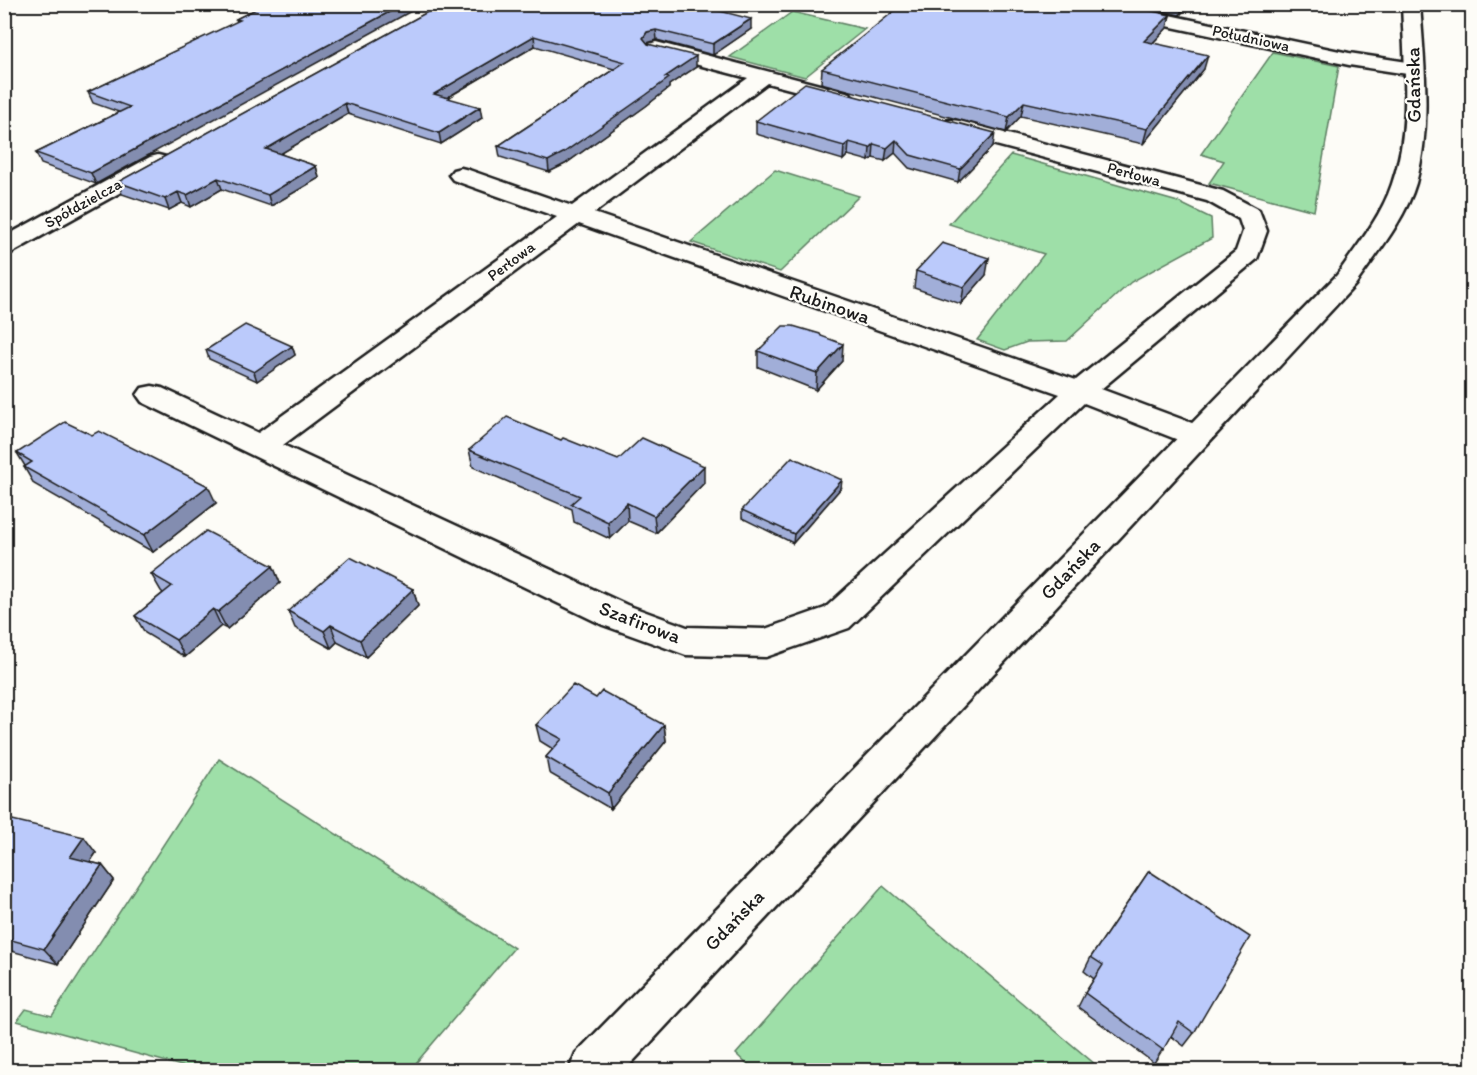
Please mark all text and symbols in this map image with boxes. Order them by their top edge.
street label: Południowa [1211,21,1292,55]
street label: Gdańska [1400,47,1426,123]
street label: Perłowa [1105,158,1163,190]
street label: Spółdzielcza [41,174,126,232]
street label: Perłowa [484,237,539,285]
street label: Rubinowa [787,279,874,329]
street label: Gdańska [1035,533,1105,605]
street label: Szafirowa [596,596,685,649]
street label: Gdańska [699,884,769,956]

